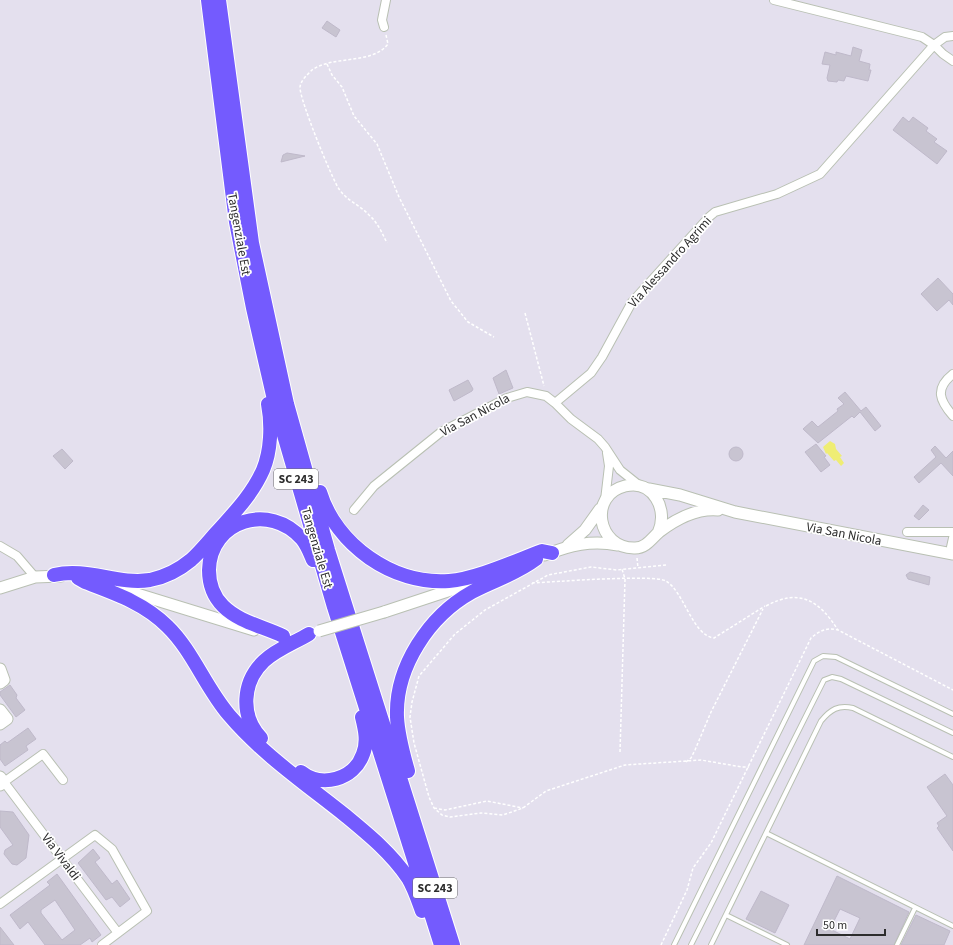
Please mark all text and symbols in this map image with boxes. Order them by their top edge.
street label: Tangenziale Est [223,191,255,277]
street label: Via Alessandro Agrimi [624,213,716,311]
street label: Via San Nicola [437,389,513,441]
road number: SC 243 [274,469,318,489]
street label: Tangenziale Est [297,505,337,591]
street label: Via San Nicola [805,518,883,550]
street label: Via Vivaldi [37,830,85,884]
road number: SC 243 [413,878,457,898]
scale bar [817,911,885,937]
text: 50 m [823,917,847,934]

